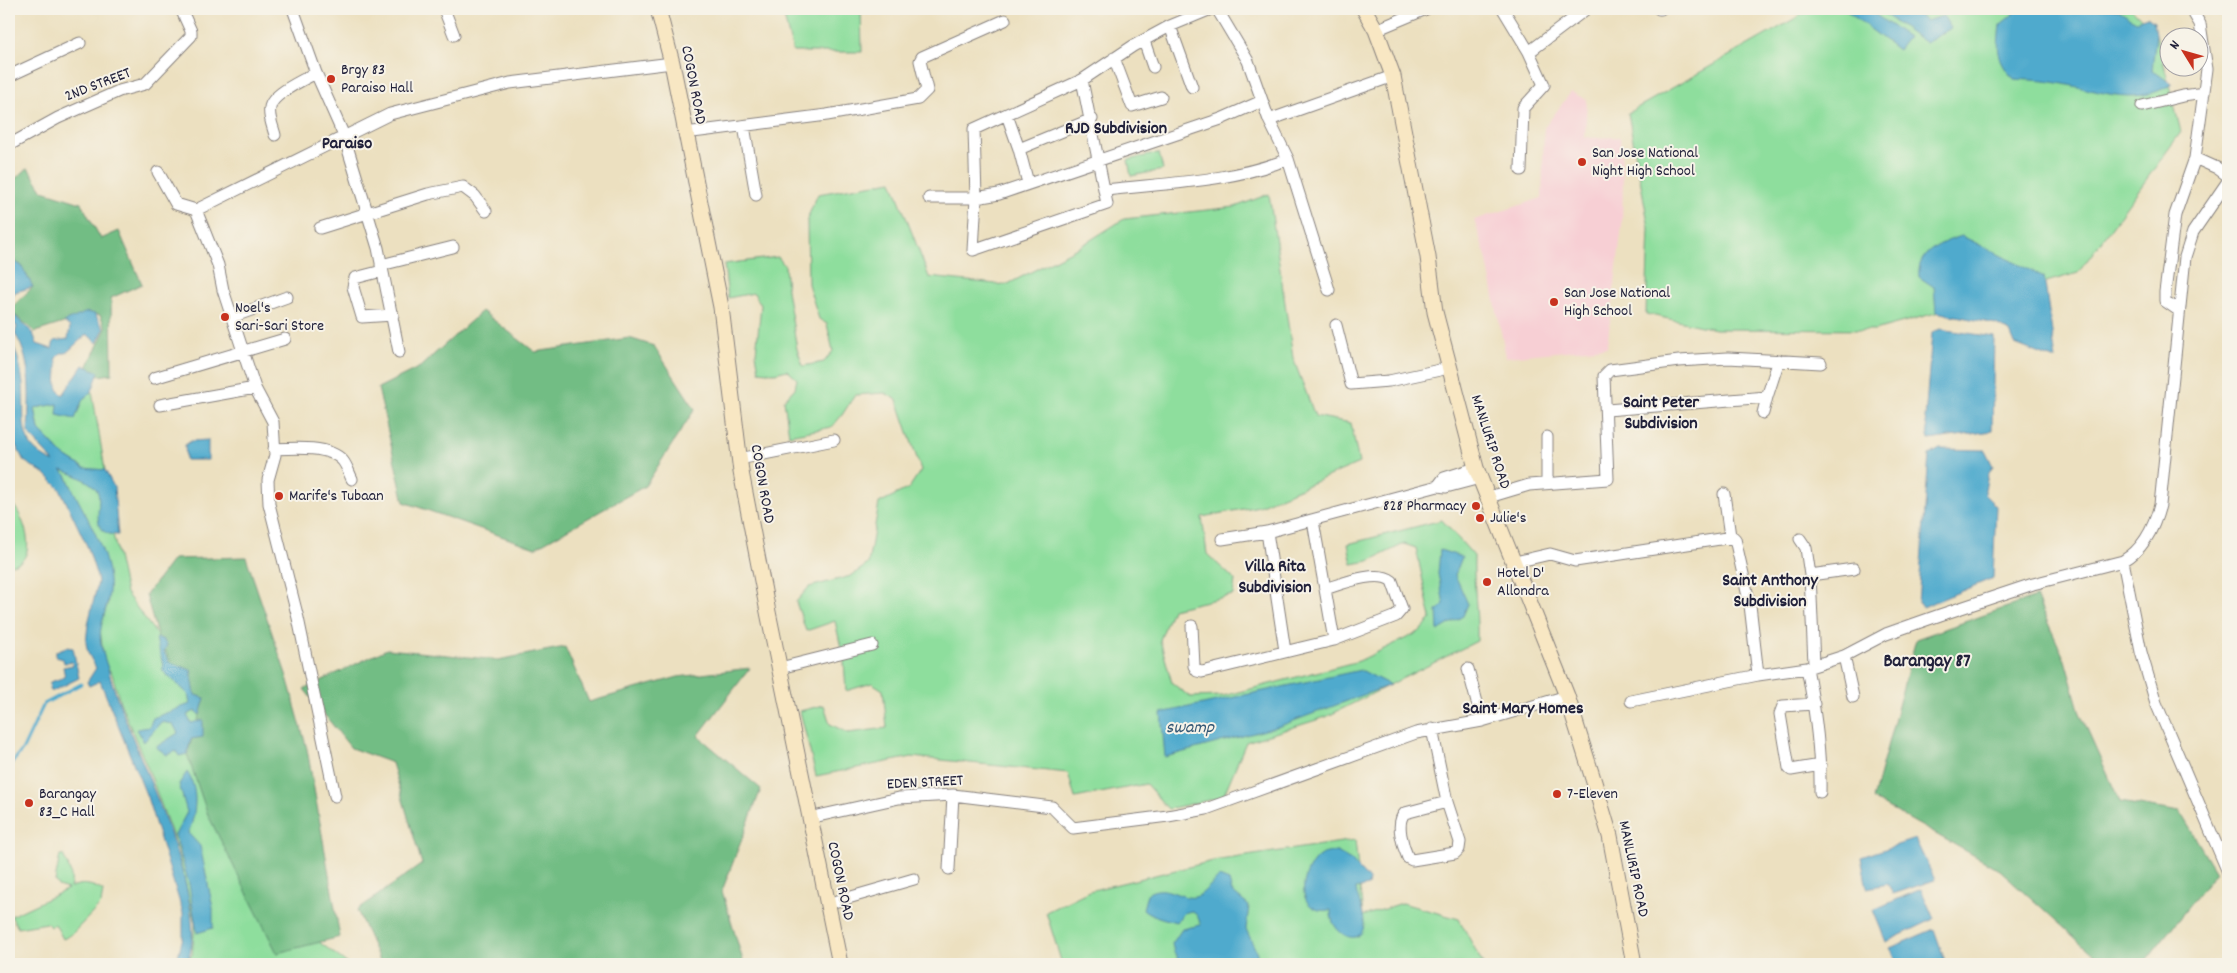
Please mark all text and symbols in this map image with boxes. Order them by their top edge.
north arrow [2160,28,2210,78]
text: N [2165,37,2185,54]
street label: COGON ROAD [674,44,712,126]
place label: Brgy 83 Paraiso Hall [341,59,413,100]
street label: 2ND STREET [62,62,135,108]
marker: Brgy 83 Paraiso Hall [325,73,337,85]
district label: RJD Subdivision [1065,117,1167,142]
district label: Paraiso [322,132,372,157]
place label: San Jose National Night High School [1592,142,1698,183]
marker: San Jose National Night High School [1576,156,1588,168]
place label: San Jose National High School [1564,282,1670,323]
marker: San Jose National High School [1548,296,1560,308]
place label: Noel's Sari-Sari Store [235,297,324,338]
marker: Noel's Sari-Sari Store [219,311,231,323]
district label: Saint Peter Subdivision [1623,391,1699,437]
street label: MANLURIP ROAD [1464,392,1516,492]
street label: COGON ROAD [744,443,780,525]
place label: Marife's Tubaan [289,485,384,508]
marker: Marife's Tubaan [273,490,285,502]
place label: 828 Pharmacy [1383,495,1467,518]
marker: 828 Pharmacy [1470,500,1482,512]
place label: Julie's [1490,507,1527,530]
marker: Julie's [1474,512,1486,524]
district label: Villa Rita Subdivision [1238,555,1312,601]
place label: Hotel D' Allondra [1497,562,1549,603]
district label: Saint Anthony Subdivision [1722,569,1818,615]
marker: Hotel D' Allondra [1481,576,1493,588]
district label: Barangay 87 [1884,649,1970,676]
district label: Saint Mary Homes [1463,697,1584,722]
water label: swamp [1166,716,1215,741]
street label: EDEN STREET [886,769,964,796]
place label: Barangay 83_C Hall [39,783,96,824]
place label: 7-Eleven [1567,783,1618,806]
marker: 7-Eleven [1551,788,1563,800]
marker: Barangay 83_C Hall [23,797,35,809]
street label: MANLURIP ROAD [1612,819,1654,919]
street label: COGON ROAD [820,840,860,922]

